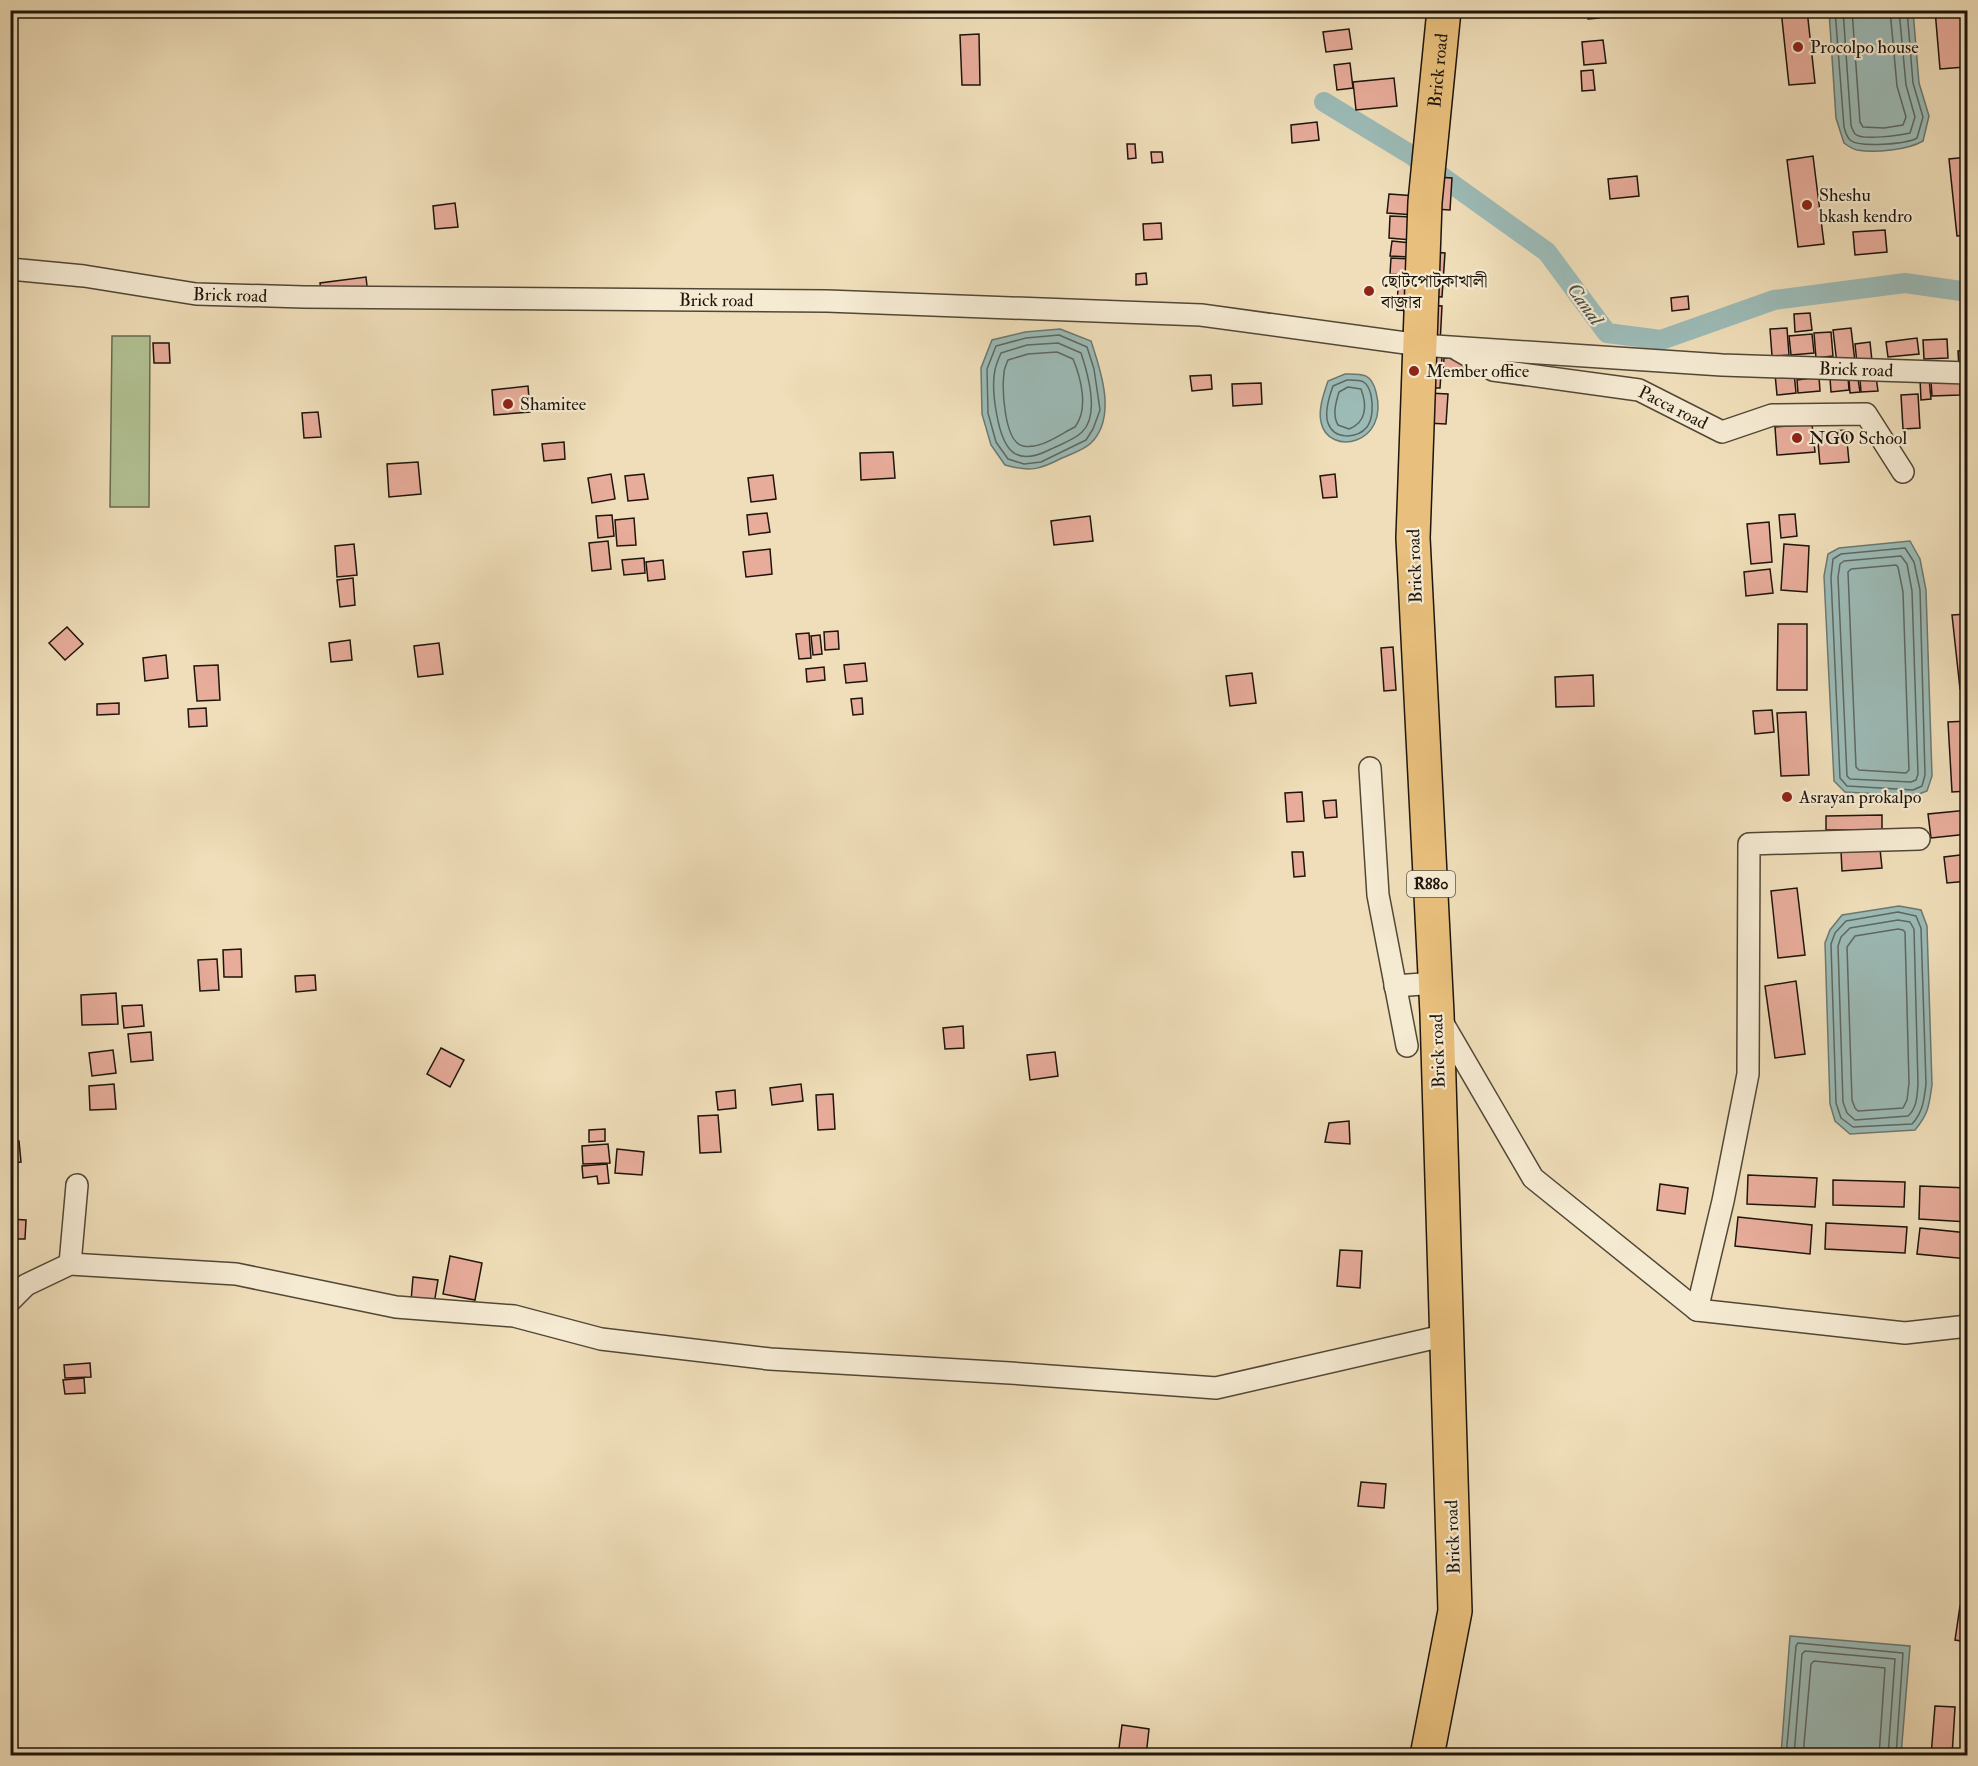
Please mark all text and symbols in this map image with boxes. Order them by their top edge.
street label: Brick road [1423,32,1453,109]
place label: Procolpo house [1810,36,1919,59]
marker: Procolpo house [1791,40,1805,54]
place label: Sheshu bkash kendro [1819,184,1913,228]
marker: Sheshu bkash kendro [1800,198,1814,212]
place label: ছোটপোটকাখালী বাজার [1380,270,1488,314]
water label: Canal [1561,278,1610,332]
street label: Brick road [193,282,268,307]
marker: ছোটপোটকাখালী বাজার [1362,284,1376,298]
street label: Brick road [679,288,754,312]
street label: Brick road [1819,357,1894,382]
place label: Member office [1426,360,1530,383]
marker: Member office [1407,364,1421,378]
street label: Pacca road [1635,380,1712,435]
place label: Shamitee [520,393,587,416]
marker: Shamitee [501,397,515,411]
place label: NGO School [1809,427,1907,450]
marker: NGO School [1790,431,1804,445]
street label: Brick road [1402,528,1428,604]
place label: Asrayan prokalpo [1798,786,1922,809]
marker: Asrayan prokalpo [1780,790,1794,804]
road number: R880 [1407,871,1455,897]
street label: Brick road [1425,1013,1451,1089]
street label: Brick road [1440,1499,1466,1575]

